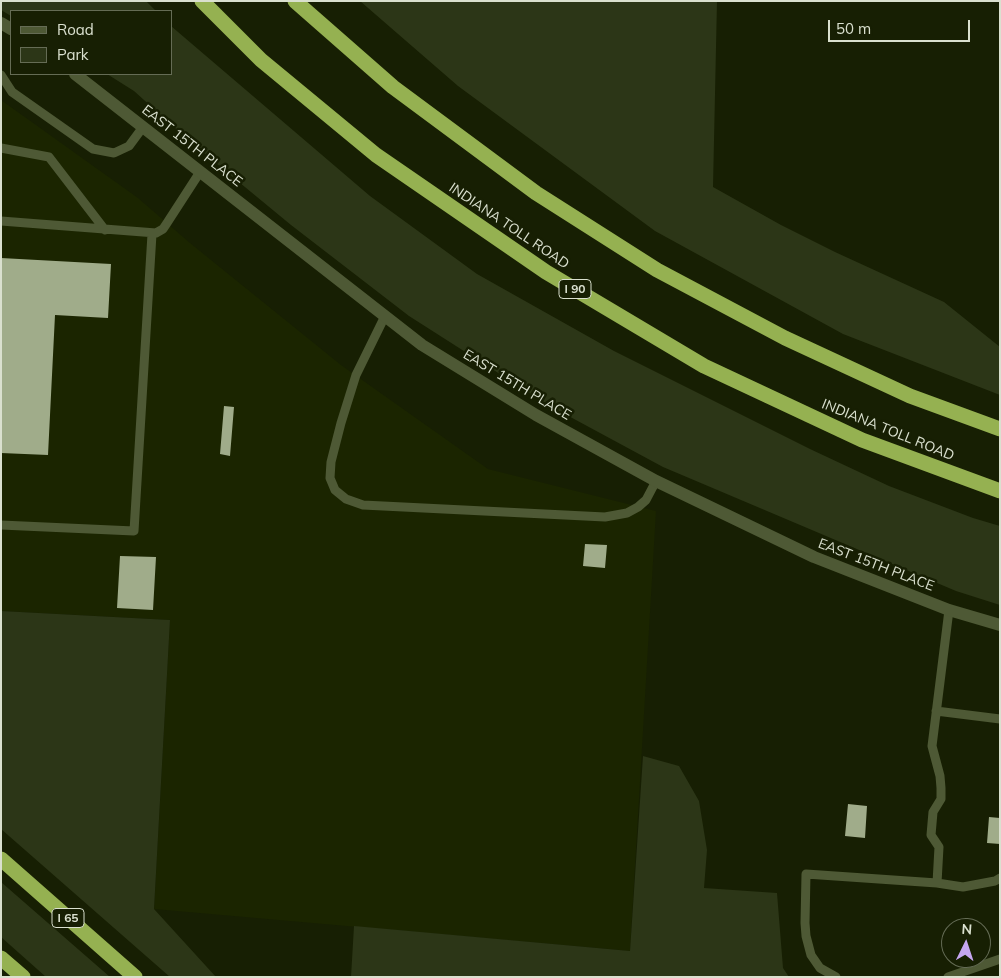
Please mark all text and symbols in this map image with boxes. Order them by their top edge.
legend [10,10,172,75]
scale bar [831,10,974,42]
text: 50 m [836,19,871,38]
text: Road [57,20,94,39]
text: Park [57,45,89,64]
street label: EAST 15TH PLACE [138,102,246,190]
street label: INDIANA TOLL ROAD [446,179,572,273]
road number: I 90 [559,280,591,298]
street label: EAST 15TH PLACE [460,346,574,424]
street label: INDIANA TOLL ROAD [819,396,957,464]
street label: EAST 15TH PLACE [816,535,936,595]
road number: I 65 [52,908,84,928]
north arrow [941,918,991,968]
text: N [961,920,973,938]

